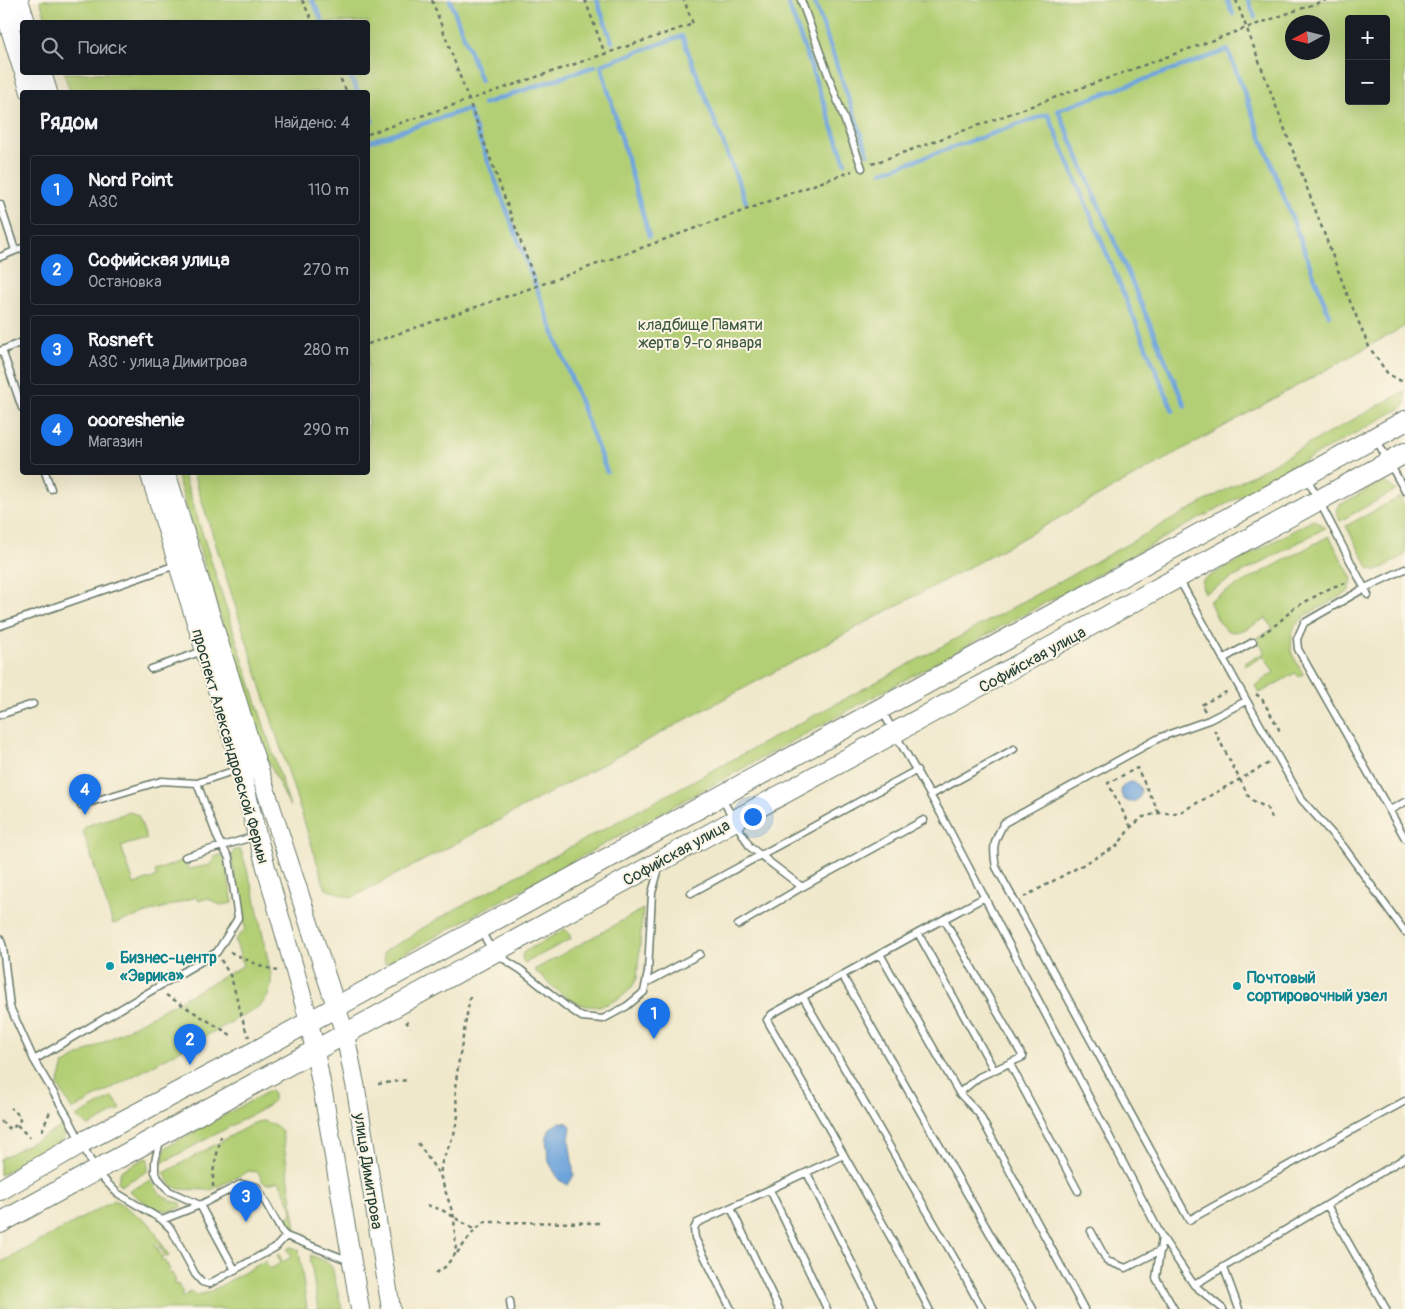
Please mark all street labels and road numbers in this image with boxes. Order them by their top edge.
street label: Софийская улица [976,622,1089,698]
street label: проспект Александровской Фермы [187,627,273,866]
street label: Софийская улица [620,815,733,891]
street label: улица Димитрова [349,1111,387,1231]

